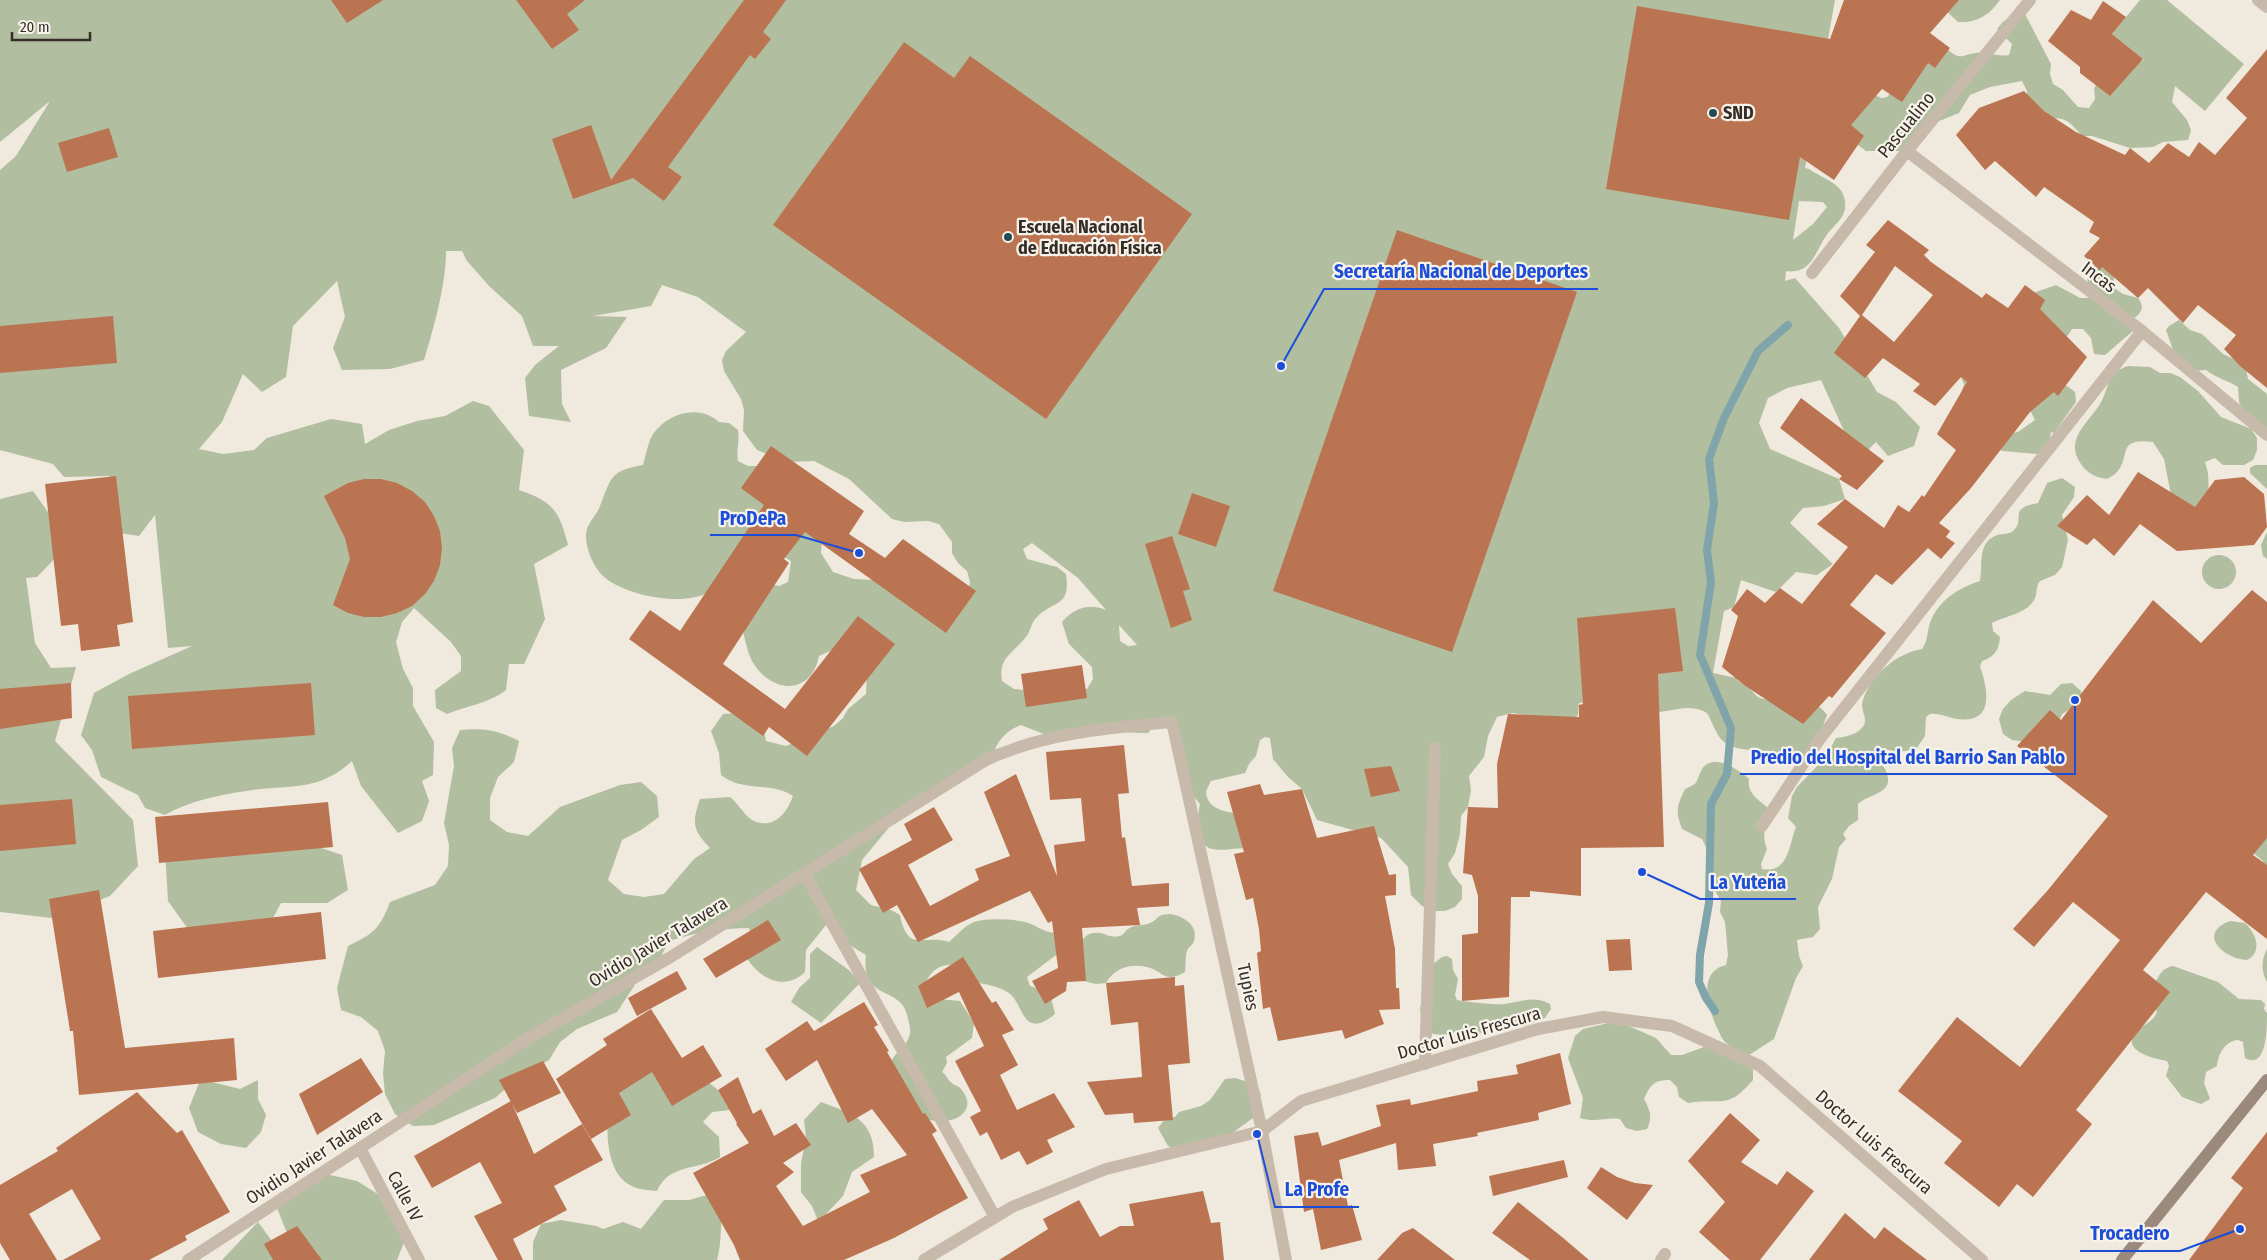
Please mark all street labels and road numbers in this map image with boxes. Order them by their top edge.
street label: Pascualino [1873,87,1939,163]
street label: Incas [2077,257,2121,297]
street label: Ovidio Javier Talavera [585,892,731,992]
street label: Tupies [1232,961,1264,1013]
street label: Doctor Luis Frescura [1395,1002,1543,1064]
street label: Doctor Luis Frescura [1811,1085,1937,1199]
street label: Ovidio Javier Talavera [242,1105,386,1209]
street label: Calle IV [383,1167,428,1226]

